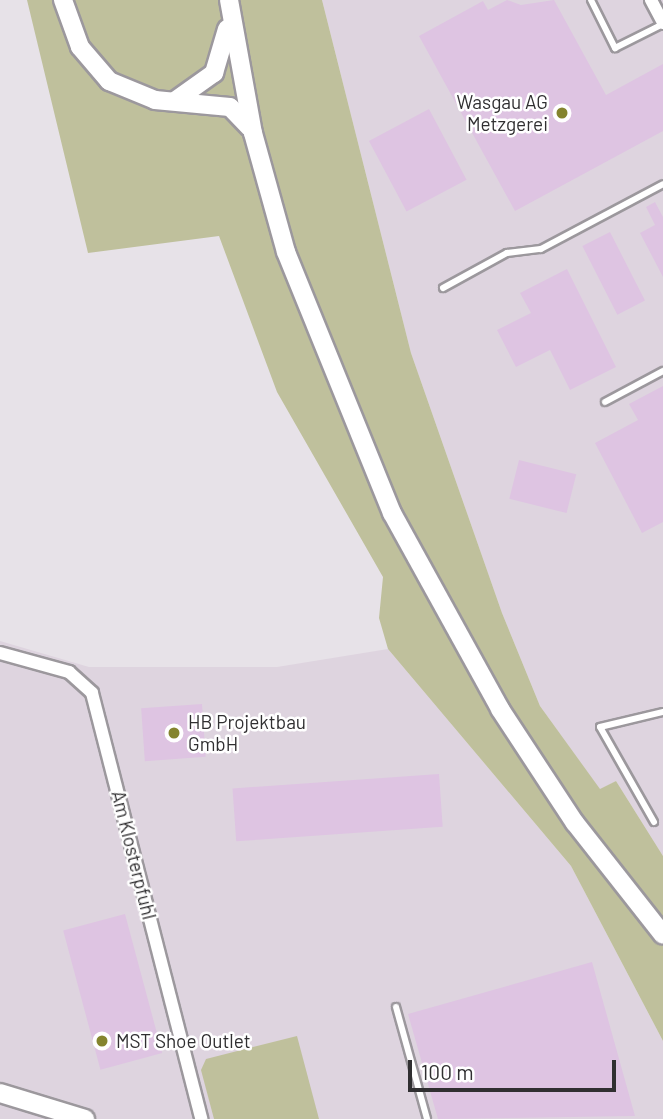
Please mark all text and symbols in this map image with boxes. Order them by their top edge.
place label: Wasgau AG Metzgerei [457,91,548,135]
marker: Wasgau AG Metzgerei [554,105,570,121]
place label: HB Projektbau GmbH [188,711,306,755]
marker: HB Projektbau GmbH [166,725,182,741]
street label: Am Klosterpfuhl [107,788,161,922]
place label: MST Shoe Outlet [116,1030,251,1052]
marker: MST Shoe Outlet [94,1033,110,1049]
scale bar [411,1046,619,1090]
text: 100 m [421,1059,474,1084]

